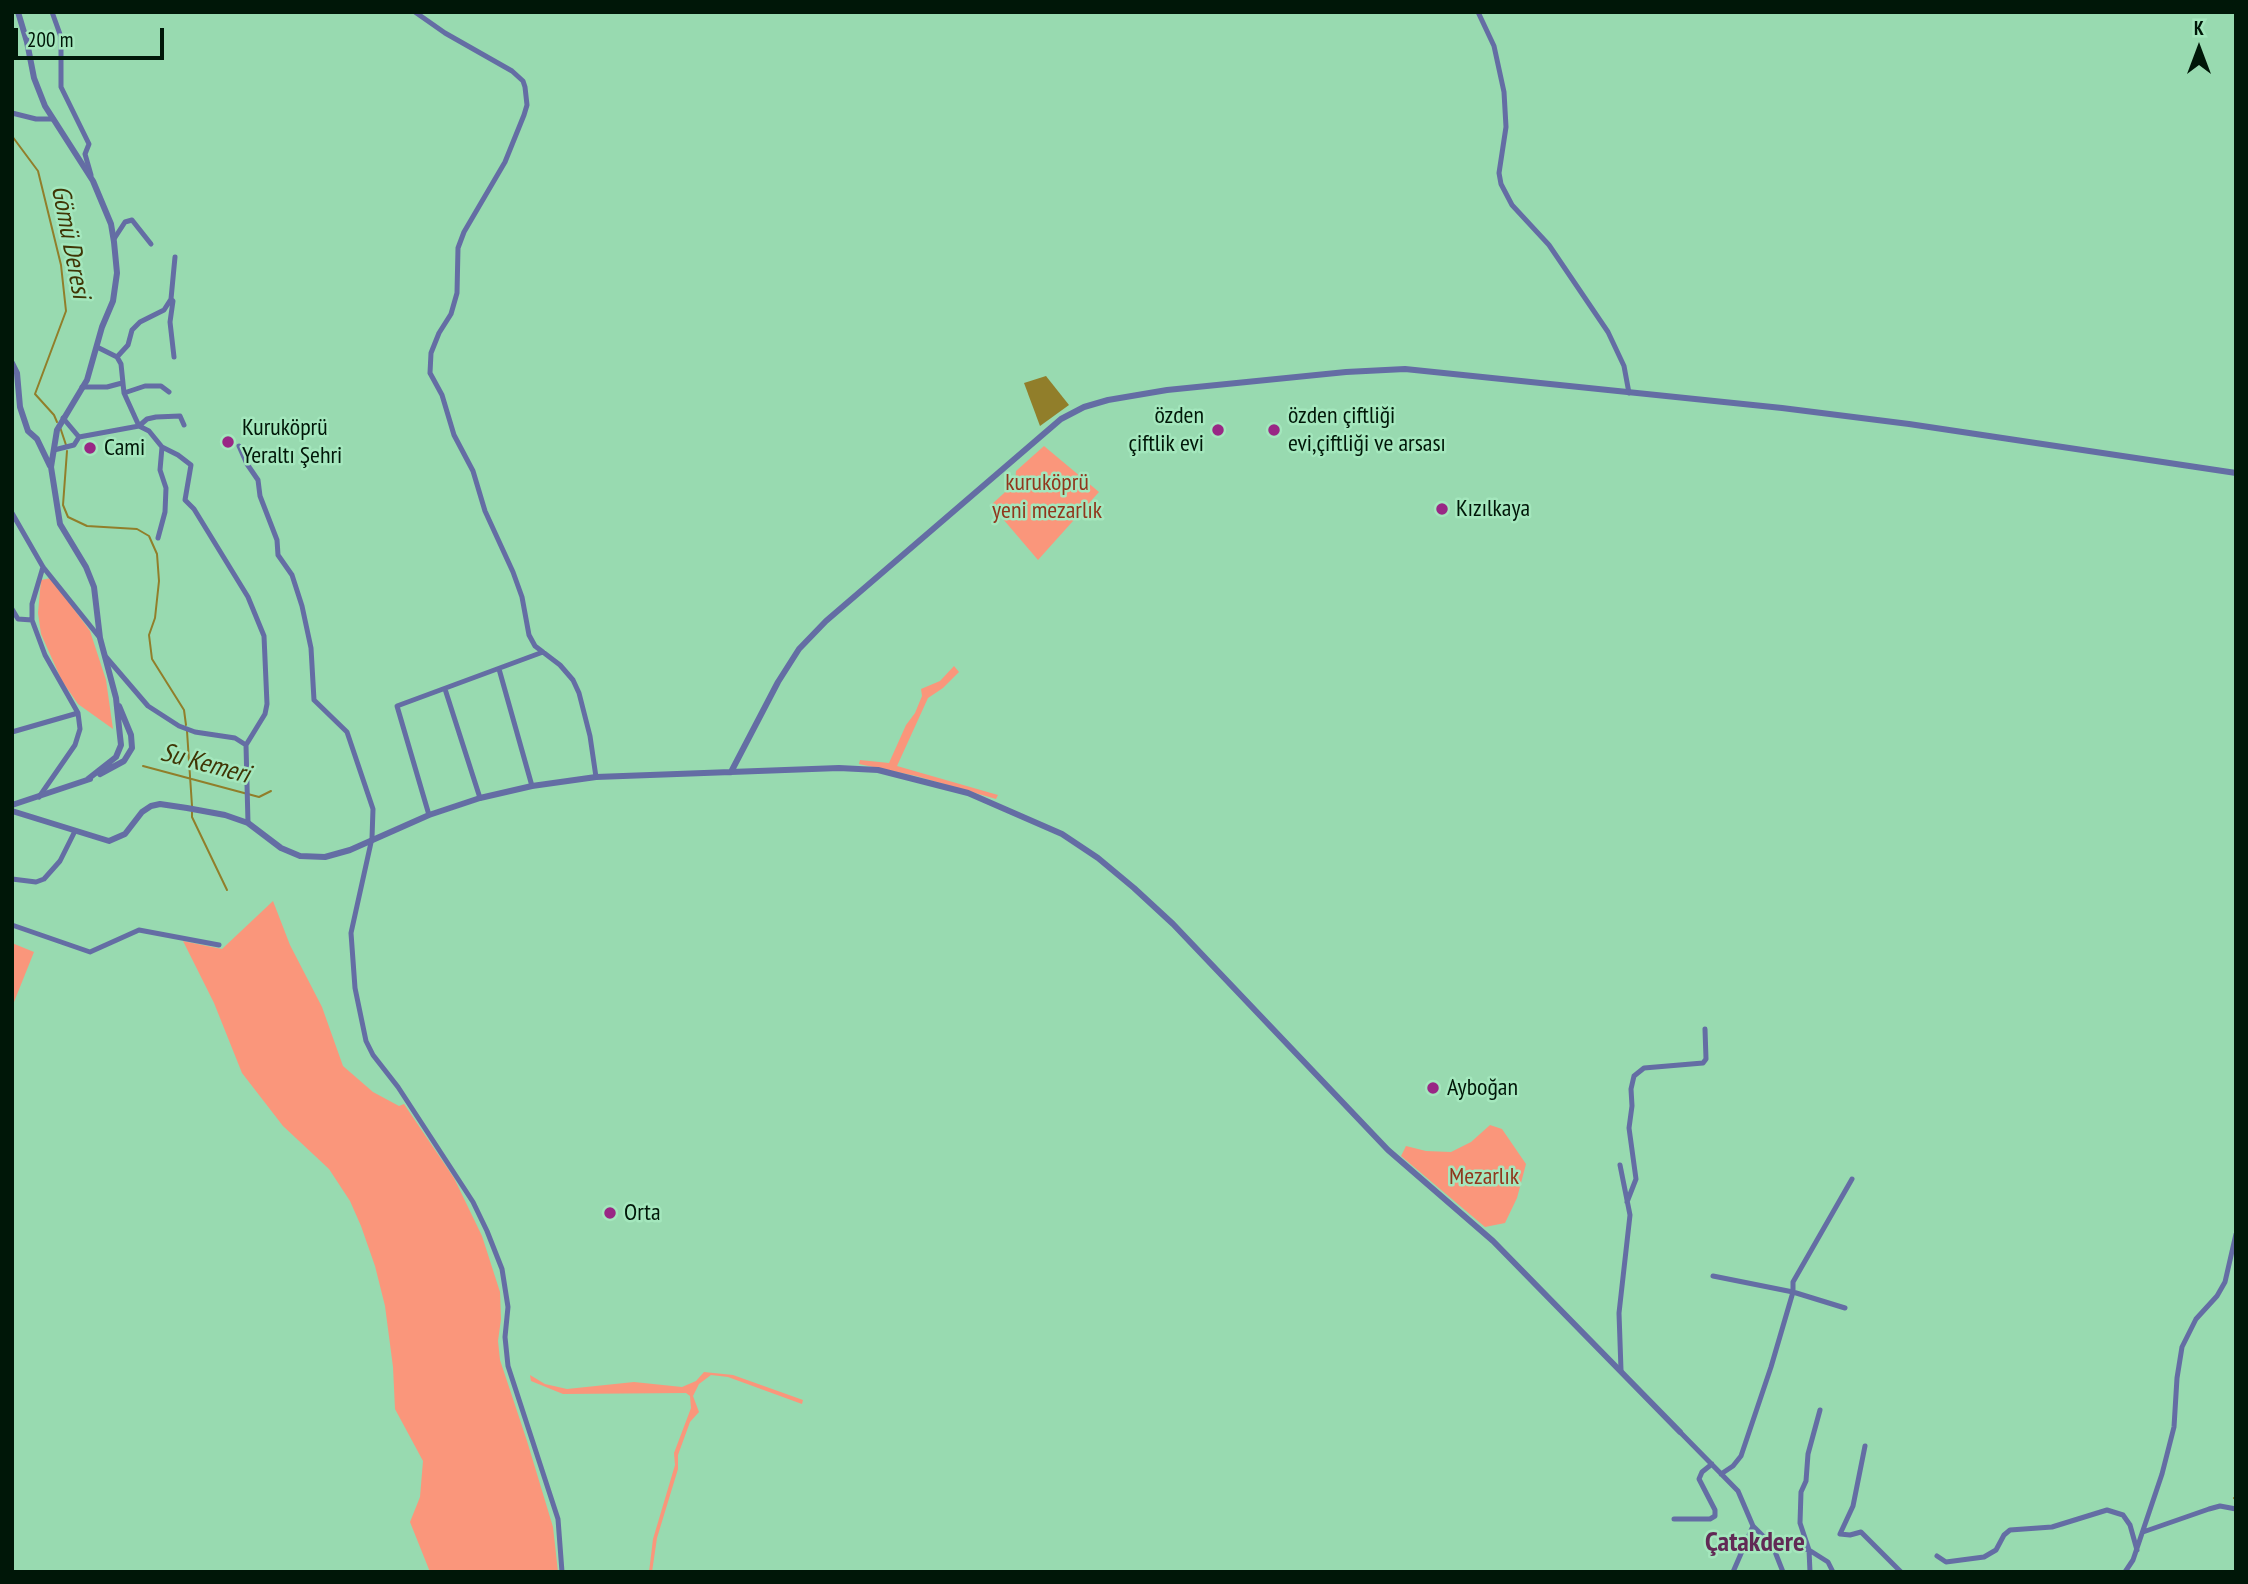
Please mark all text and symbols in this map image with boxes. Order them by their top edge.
scale bar [18,14,168,58]
north arrow [2164,14,2234,84]
text: K [2194,16,2204,40]
text: 200 m [27,26,73,53]
water label: Gömü Deresi [44,183,96,301]
place label: özden çiftlik evi [1129,402,1204,458]
place label: özden çiftliği evi,çiftliği ve arsası [1288,402,1446,458]
place label: Kuruköprü Yeraltı Şehri [242,414,342,470]
marker: özden çiftlik evi [1210,422,1226,438]
marker: özden çiftliği evi,çiftliği ve arsası [1266,422,1282,438]
place label: Cami [104,434,145,462]
marker: Kuruköprü Yeraltı Şehri [220,434,236,450]
marker: Cami [82,440,98,456]
park label: kuruköprü yeni mezarlık [992,469,1102,525]
place label: Kızılkaya [1456,495,1530,523]
marker: Kızılkaya [1434,501,1450,517]
water label: Su Kemeri [157,737,253,791]
place label: Ayboğan [1447,1074,1518,1102]
marker: Ayboğan [1425,1080,1441,1096]
park label: Mezarlık [1449,1163,1519,1191]
place label: Orta [624,1199,661,1227]
marker: Orta [602,1205,618,1221]
district label: Çatakdere [1705,1526,1805,1560]

